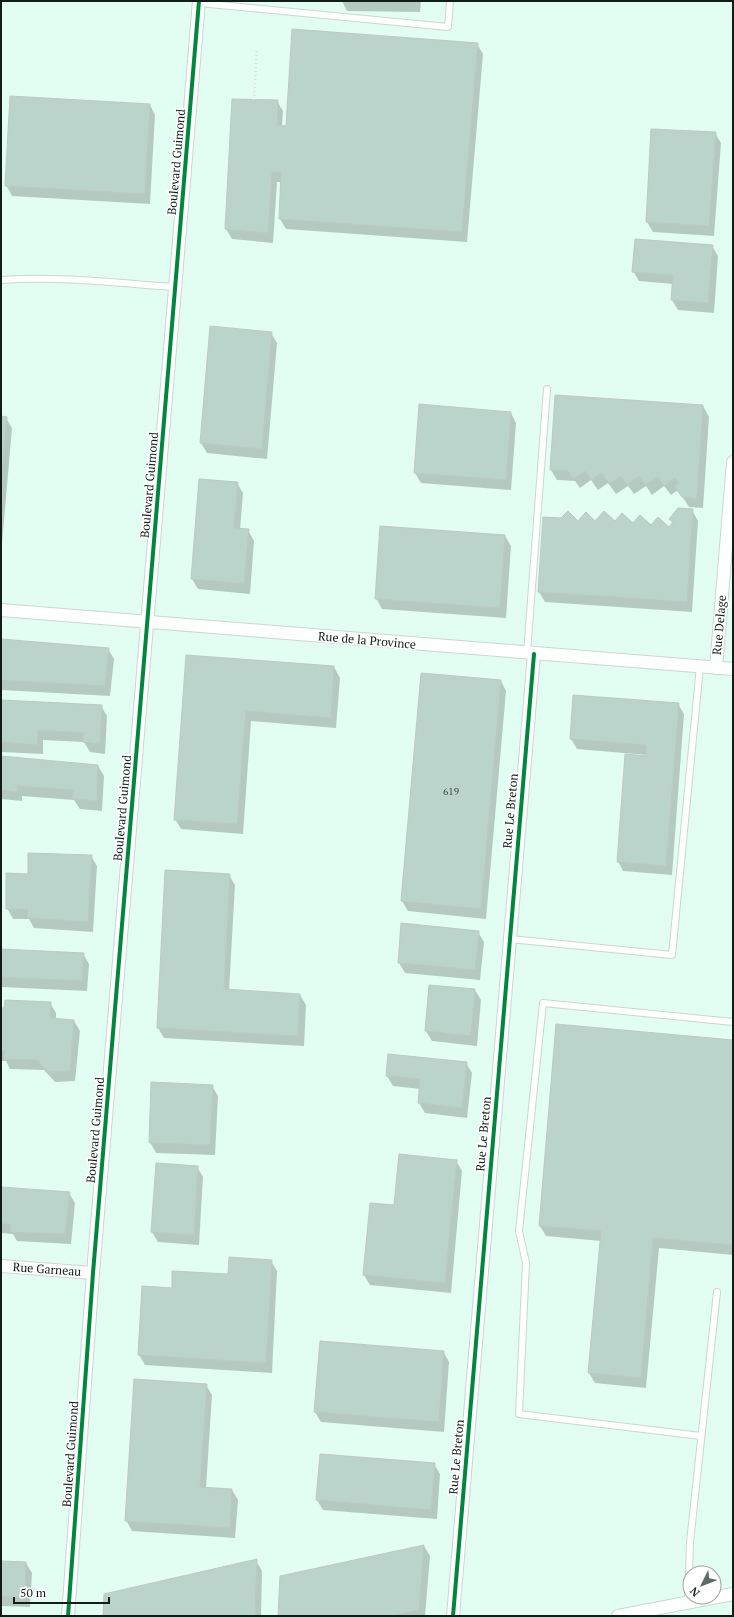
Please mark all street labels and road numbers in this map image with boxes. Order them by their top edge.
street label: Boulevard Guimond [164,108,188,216]
street label: Boulevard Guimond [137,431,161,539]
street label: Rue Delage [709,594,729,656]
street label: Rue de la Province [317,628,417,652]
street label: Boulevard Guimond [110,754,134,862]
street label: Rue Le Breton [499,773,521,849]
street label: Boulevard Guimond [83,1076,107,1184]
street label: Rue Le Breton [472,1096,494,1172]
street label: Rue Garneau [12,1259,82,1279]
street label: Boulevard Guimond [59,1400,81,1507]
street label: Rue Le Breton [445,1419,467,1495]

